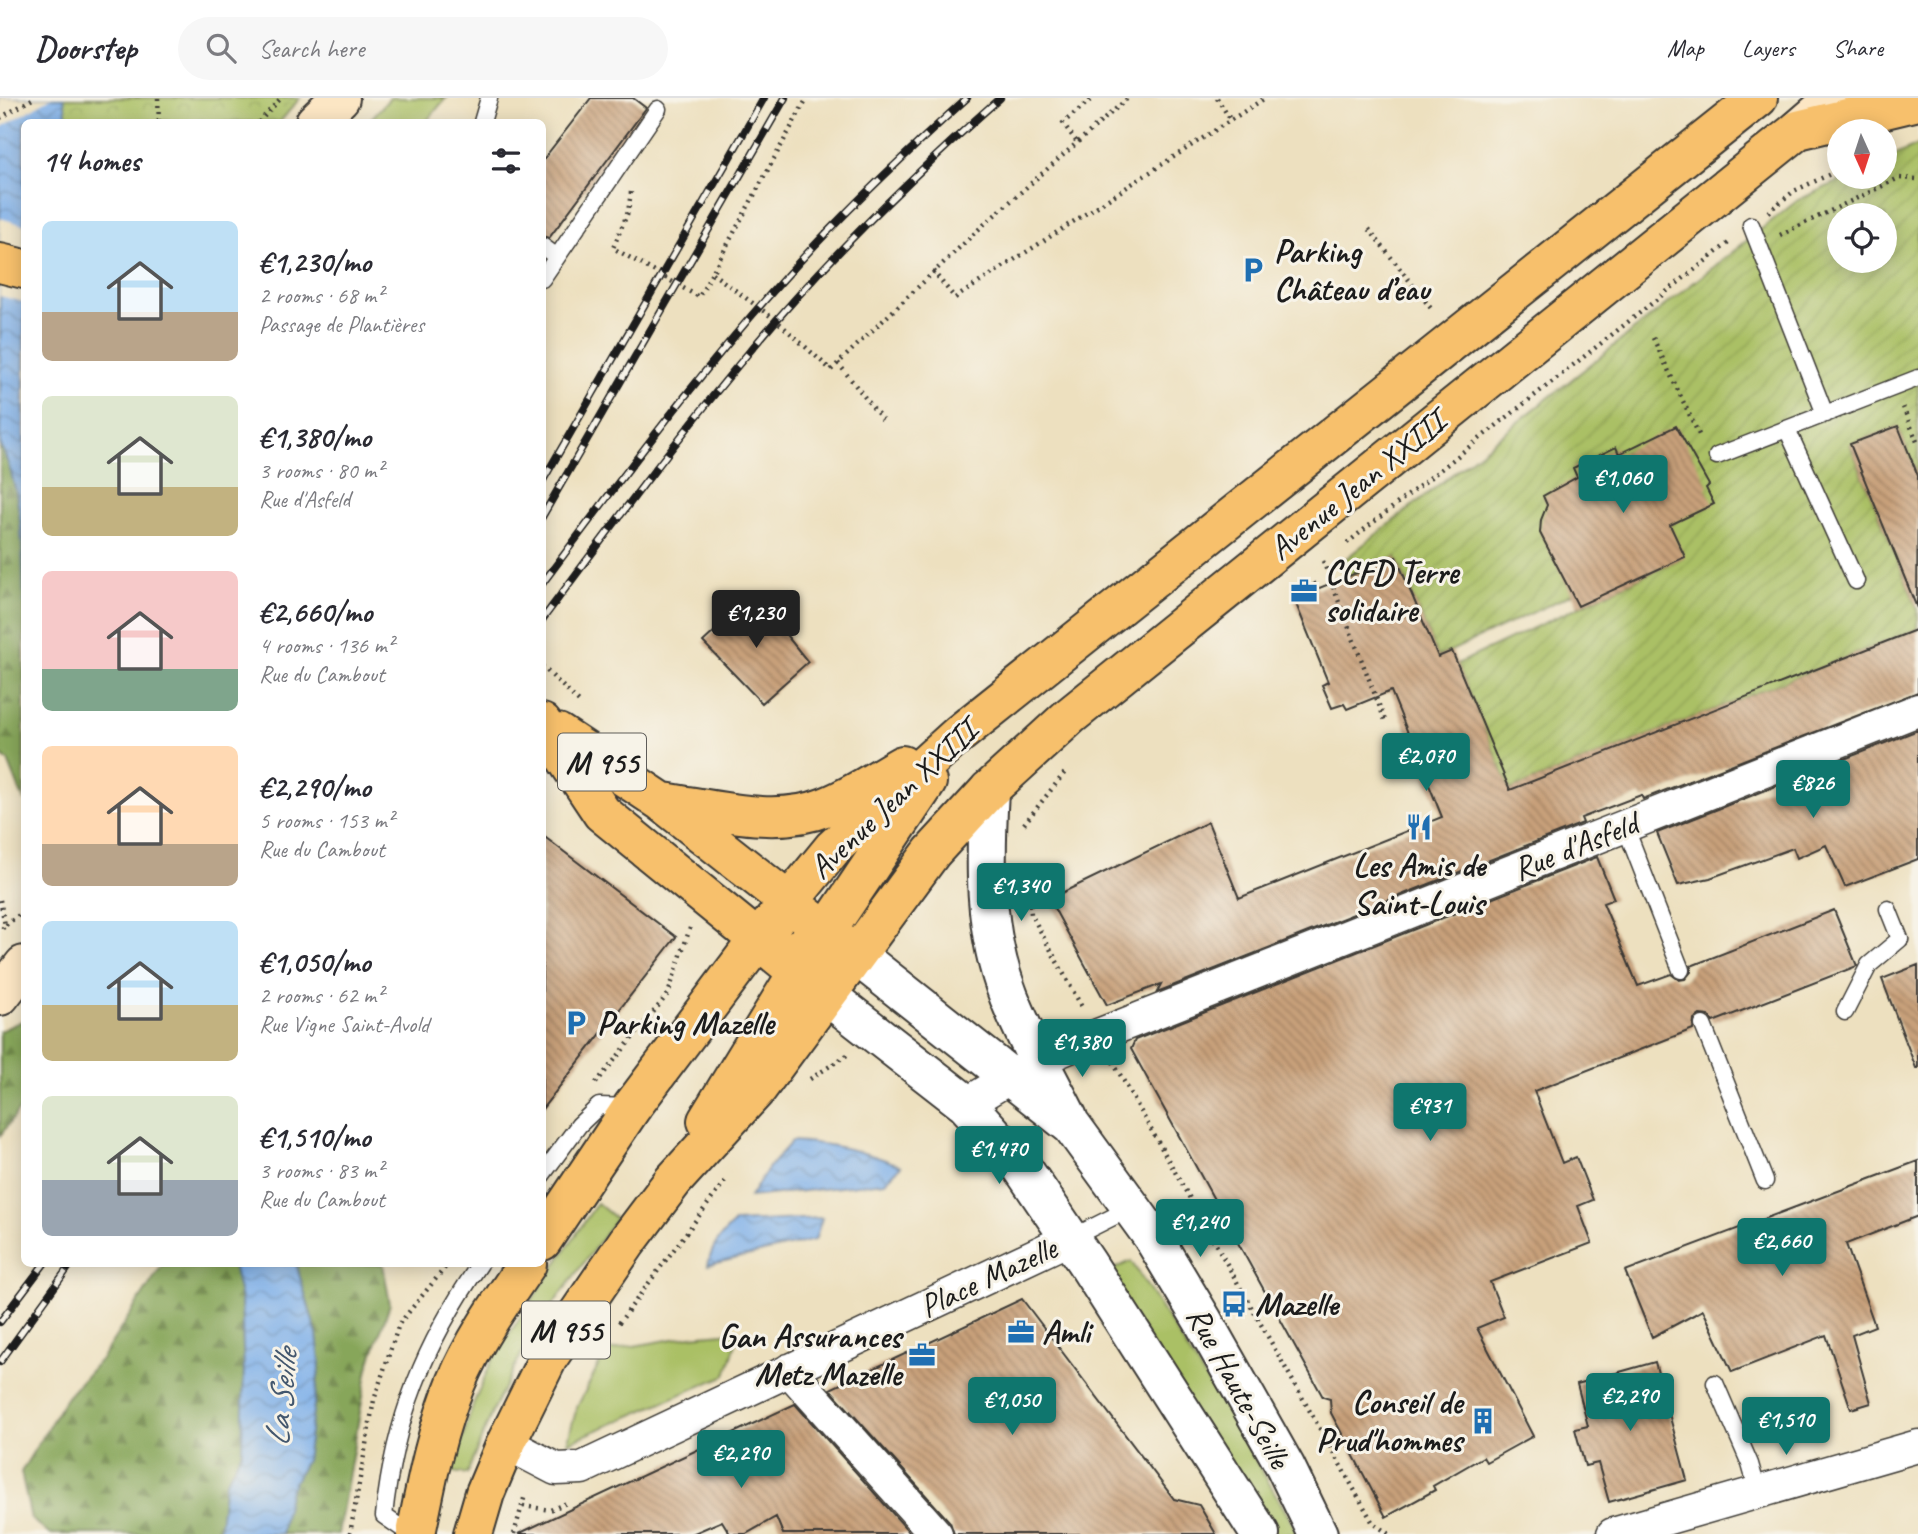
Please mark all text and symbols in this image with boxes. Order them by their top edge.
search box [178,17,668,80]
text: Doorstep [35,27,136,69]
icon: search [202,29,240,67]
text: Search here [258,32,364,65]
text: Map [1667,33,1704,63]
text: Layers [1742,33,1795,63]
text: Share [1833,33,1883,63]
north arrow [1827,119,1897,189]
map controls [1827,119,1897,273]
text: 14 homes [42,142,140,180]
icon: filters [487,142,525,180]
button: locate [1827,203,1897,273]
place label: Parking Château d’eau [1274,230,1432,310]
text: €1,230/mo [259,243,371,281]
icon: home [98,249,182,333]
parking icon: Parking Château d’eau [1238,255,1268,285]
text: 2 rooms · 68 m² [259,281,383,310]
text: Passage de Plantières [259,310,424,339]
street label: Avenue Jean XXIII [1260,397,1459,569]
text: €1,380/mo [259,418,371,456]
icon: home [98,424,182,508]
text: 3 rooms · 80 m² [259,456,383,485]
pin: €1,060 [1566,456,1680,515]
text: €1,060 [1595,463,1651,492]
text: Rue d'Asfeld [259,485,350,514]
place label: CCFD Terre solidaire [1325,551,1461,631]
office icon: CCFD Terre solidaire [1289,576,1319,606]
pin: €1,230 [699,590,813,650]
text: €2,660/mo [259,593,372,631]
text: €1,230 [728,598,784,627]
icon: home [98,599,182,683]
text: 4 rooms · 136 m² [259,631,394,660]
text: Rue du Cambout [259,660,385,689]
street label: Avenue Jean XXIII [800,706,991,888]
road number: M 955 [558,734,646,790]
pin: €2,070 [1369,734,1483,793]
text: €2,070 [1398,741,1454,770]
pin: €826 [1772,760,1854,820]
text: €2,290/mo [259,768,371,806]
text: €826 [1792,768,1834,797]
icon: home [98,774,182,858]
street label: Rue d'Asfeld [1506,800,1648,890]
text: 5 rooms · 153 m² [259,806,394,835]
restaurant icon: Les Amis de Saint-Louis [1404,812,1434,842]
text: Rue du Cambout [259,835,385,864]
place label: Les Amis de Saint-Louis [1353,844,1488,924]
pin: €1,340 [964,864,1078,923]
text: €1,340 [993,871,1049,900]
text: €1,050/mo [259,943,370,981]
icon: home [98,949,182,1033]
text: 2 rooms · 62 m² [259,981,383,1010]
place label: Parking Mazelle [597,1002,777,1044]
parking icon: Parking Mazelle [561,1008,591,1038]
text: Rue Vigne Saint-Avold [259,1010,429,1039]
pin: €1,380 [1025,1020,1139,1079]
text: €1,380 [1054,1027,1110,1056]
pin: €931 [1389,1084,1471,1143]
text: €931 [1409,1091,1451,1120]
text: €1,510/mo [259,1118,370,1156]
icon: home [98,1124,182,1208]
pin: €1,470 [942,1126,1056,1186]
text: €1,470 [971,1134,1027,1163]
text: 3 rooms · 83 m² [259,1156,383,1185]
text: Rue du Cambout [259,1185,385,1214]
pin: €1,240 [1143,1200,1257,1259]
text: €1,240 [1172,1207,1228,1236]
pin: €2,660 [1725,1218,1839,1278]
street label: Place Mazelle [913,1226,1065,1327]
text: €2,660 [1753,1226,1811,1255]
place label: Mazelle [1255,1283,1341,1325]
bus stop icon: Mazelle [1219,1289,1249,1319]
street label: Rue Haute-Seille [1177,1299,1302,1477]
road number: M 955 [522,1302,610,1358]
place label: Amli [1042,1311,1095,1353]
place label: Gan Assurances Metz Mazelle [719,1315,904,1395]
office icon: Amli [1006,1317,1036,1347]
office icon: Gan Assurances Metz Mazelle [907,1340,937,1370]
water label: La Seille [254,1342,309,1448]
pin: €2,290 [1573,1374,1687,1433]
pin: €1,050 [955,1378,1069,1437]
place label: Conseil de Prud'hommes [1316,1381,1465,1461]
text: €2,290 [1602,1381,1658,1410]
text: €1,050 [984,1385,1040,1414]
pin: €1,510 [1729,1398,1843,1457]
text: €1,510 [1758,1405,1814,1434]
building icon: Conseil de Prud'hommes [1468,1406,1498,1436]
pin: €2,290 [684,1430,798,1490]
text: €2,290 [713,1438,769,1467]

